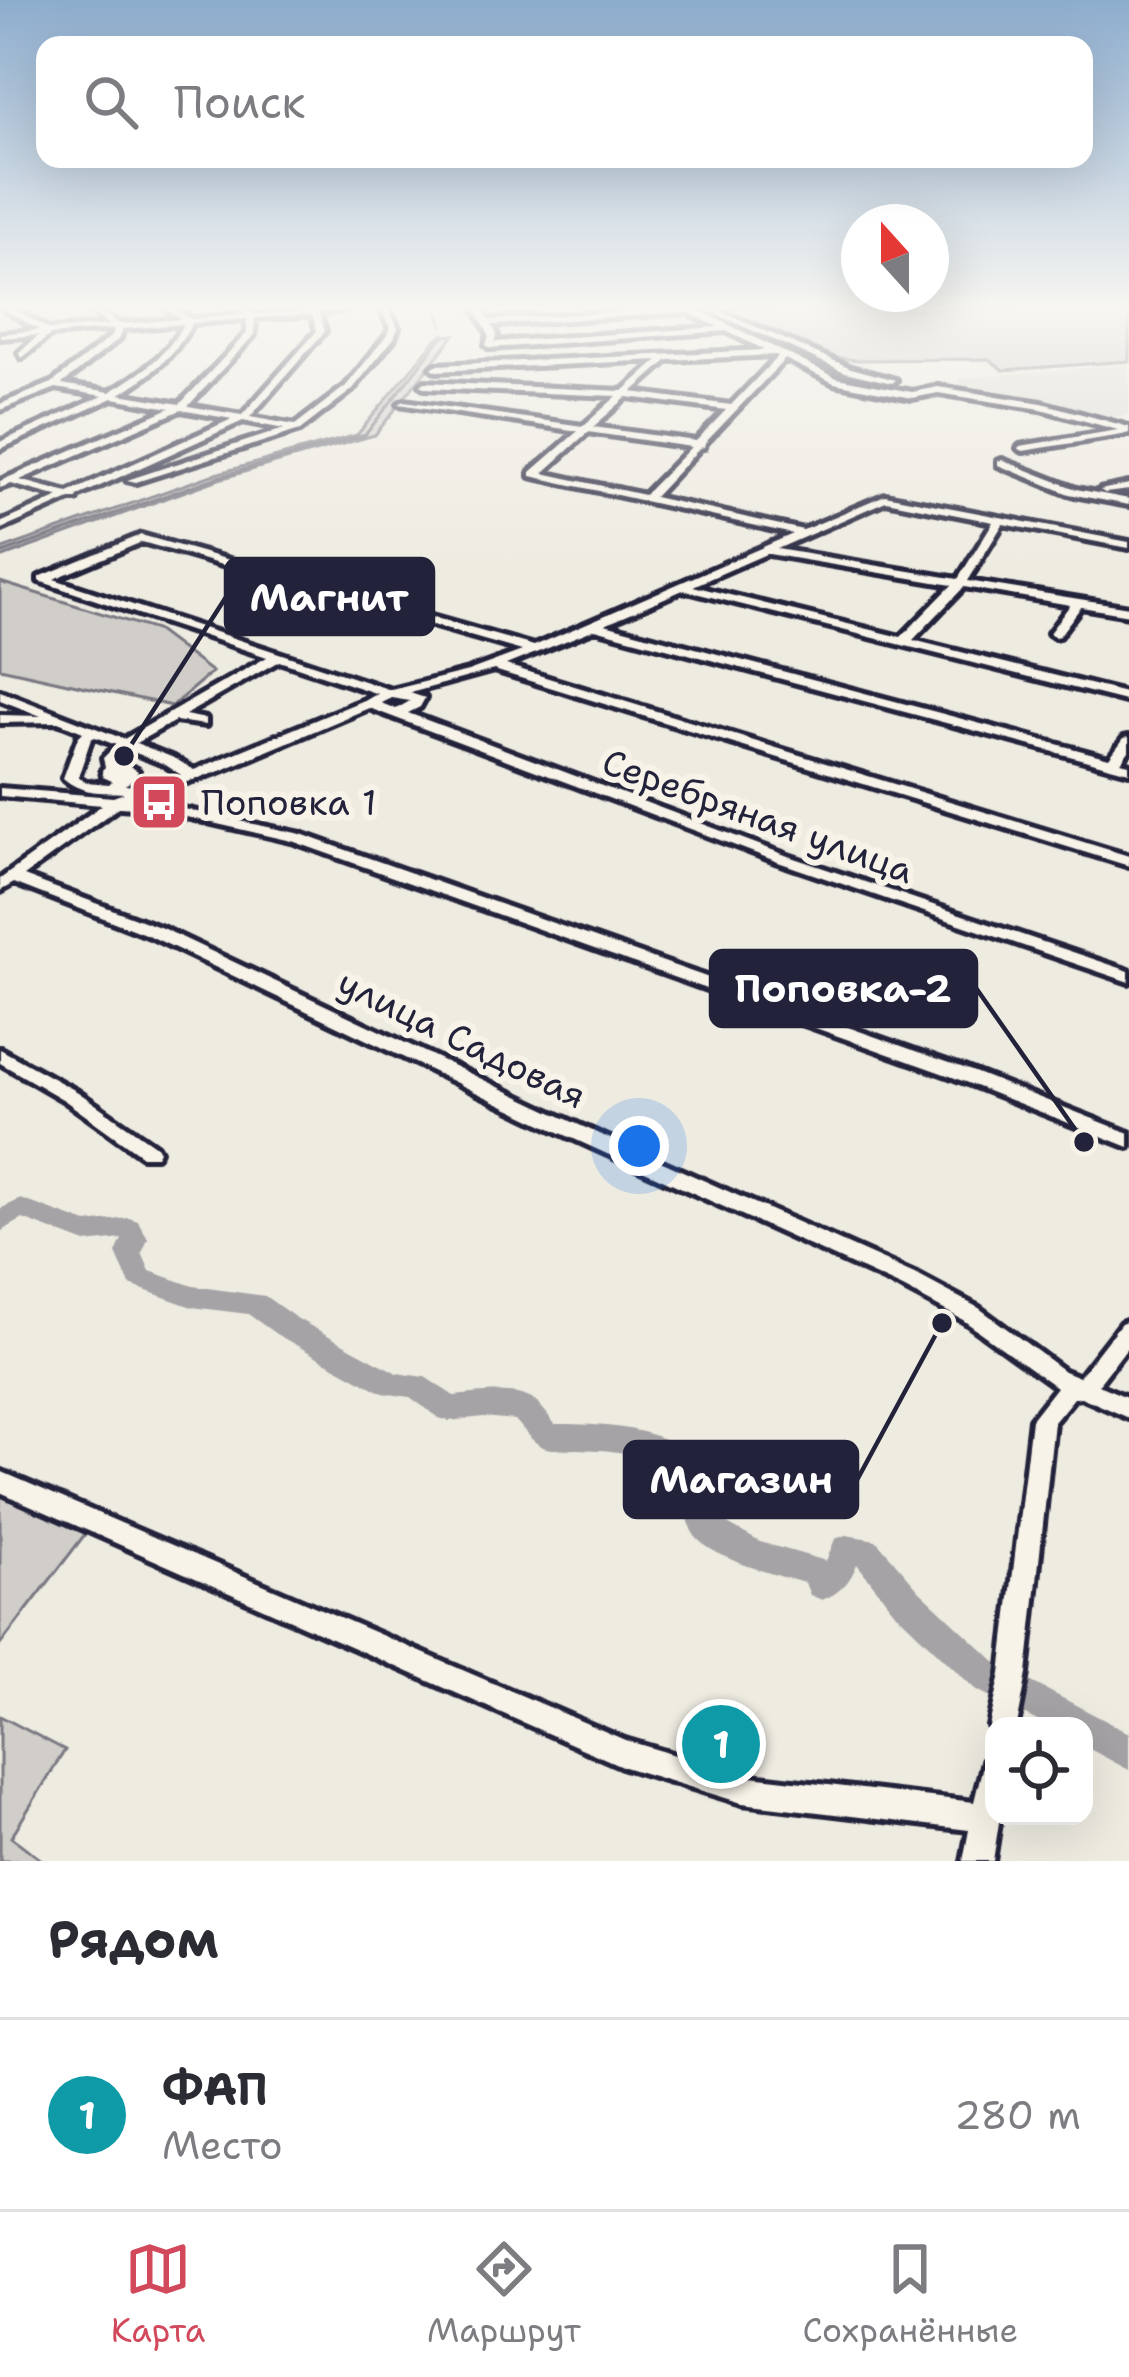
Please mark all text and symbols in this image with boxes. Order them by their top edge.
search box [36,36,1093,168]
icon: search [78,69,144,135]
text: Поиск [174,72,305,132]
north arrow [841,204,949,312]
callout: Магнит [226,559,433,634]
text: Магнит [249,571,409,623]
street label: Серебряная улица [596,737,920,895]
bus stop icon: Поповка 1 [128,771,190,833]
place label: Поповка 1 [201,778,377,827]
callout: Поповка-2 [711,951,976,1026]
street label: улица Садовая [330,958,594,1120]
text: Поповка-2 [734,962,952,1014]
your location [609,1116,669,1176]
callout: Магазин [625,1442,857,1517]
text: Магазин [649,1453,833,1505]
pin: 1 [682,1699,760,1789]
map controls [985,1717,1093,1825]
button: locate [985,1717,1093,1825]
text: Рядом [48,1905,219,1973]
text: ФАП [162,2059,268,2119]
text: 1 [78,2089,96,2141]
text: 280 m [954,2089,1081,2141]
text: Место [162,2119,283,2171]
tab: Карта [111,2236,205,2353]
tab: Маршрут [427,2236,581,2353]
tab: Сохранённые [803,2236,1018,2353]

